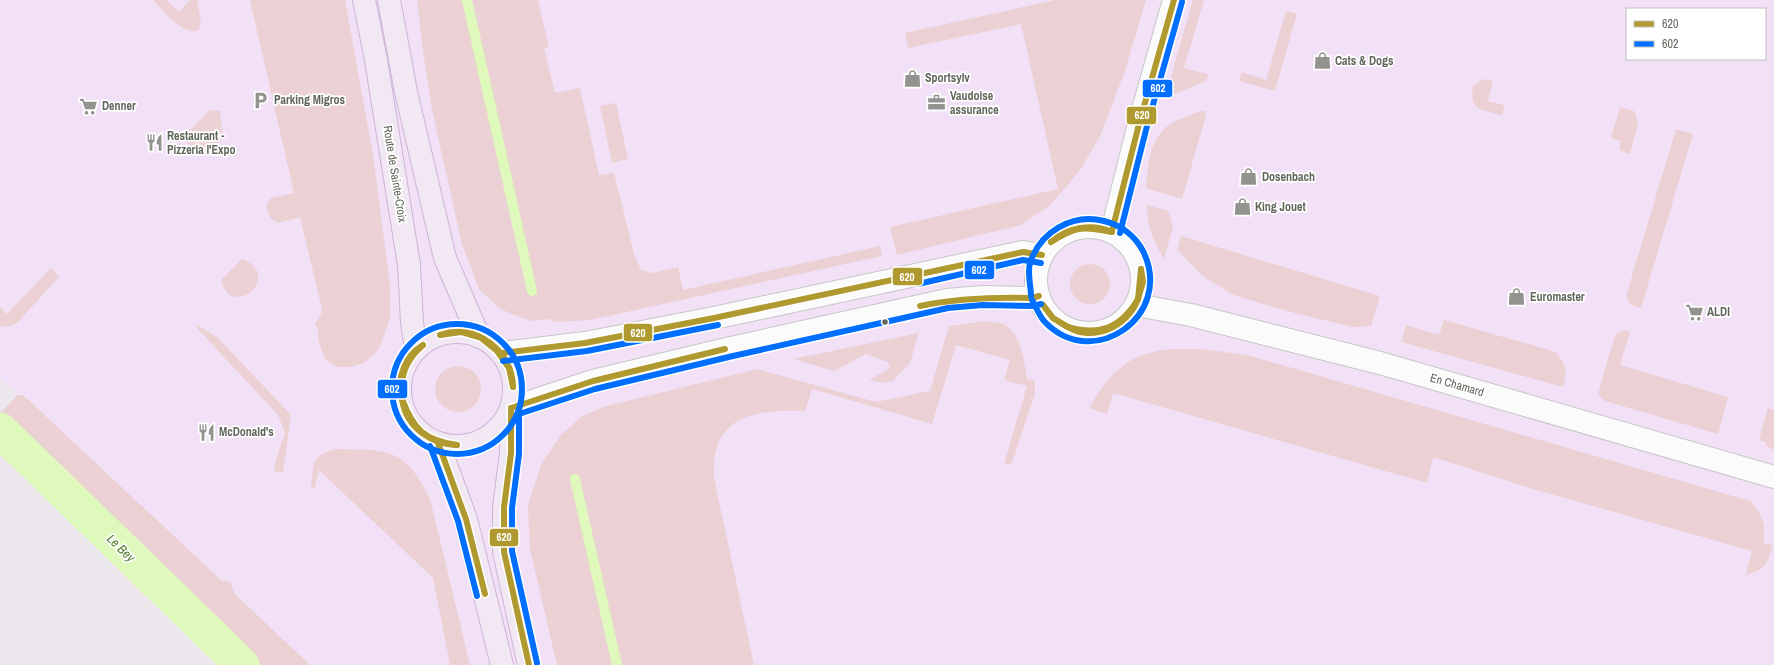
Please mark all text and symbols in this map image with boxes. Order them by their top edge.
legend [1626,8,1766,60]
text: 620 [1662,16,1678,32]
text: 602 [1662,36,1678,52]
shop icon: Cats & Dogs [1312,51,1332,71]
place label: Cats & Dogs [1335,53,1394,69]
shop icon: Sportsylv [902,68,922,88]
place label: Sportsylv [925,70,970,86]
line badge: 602 [1142,79,1173,98]
text: 602 [1150,81,1166,95]
place label: Vaudoise assurance [950,88,999,118]
parking icon: Parking Migros [251,90,271,110]
place label: Parking Migros [274,92,346,108]
office icon: Vaudoise assurance [927,93,947,113]
supermarket icon: Denner [79,96,99,116]
place label: Denner [102,98,136,114]
line badge: 620 [1126,106,1157,125]
text: 620 [1134,108,1150,122]
street label: Route de Sainte-Croix [379,124,411,224]
place label: Restaurant - Pizzeria l'Expo [167,128,236,158]
restaurant icon: Restaurant - Pizzeria l'Expo [144,133,164,153]
shop icon: Dosenbach [1239,167,1259,187]
place label: Dosenbach [1262,169,1315,185]
shop icon: King Jouet [1232,197,1252,217]
place label: King Jouet [1255,199,1307,215]
line badge: 602 [964,260,995,280]
text: 602 [971,263,987,277]
line badge: 620 [892,267,923,286]
text: 620 [899,270,915,284]
shop icon: Euromaster [1507,287,1527,307]
place label: Euromaster [1530,289,1585,305]
supermarket icon: ALDI [1684,302,1704,322]
place label: ALDI [1707,304,1730,320]
unlabelled marker [880,317,890,327]
line badge: 620 [623,323,653,342]
text: 620 [630,326,646,340]
street label: En Chamard [1428,370,1486,400]
line badge: 602 [377,379,408,399]
text: 602 [384,382,400,396]
restaurant icon: McDonald's [196,422,216,442]
place label: McDonald's [219,424,274,440]
line badge: 620 [489,528,519,547]
water label: Le Bey [103,530,139,566]
text: 620 [496,530,512,544]

